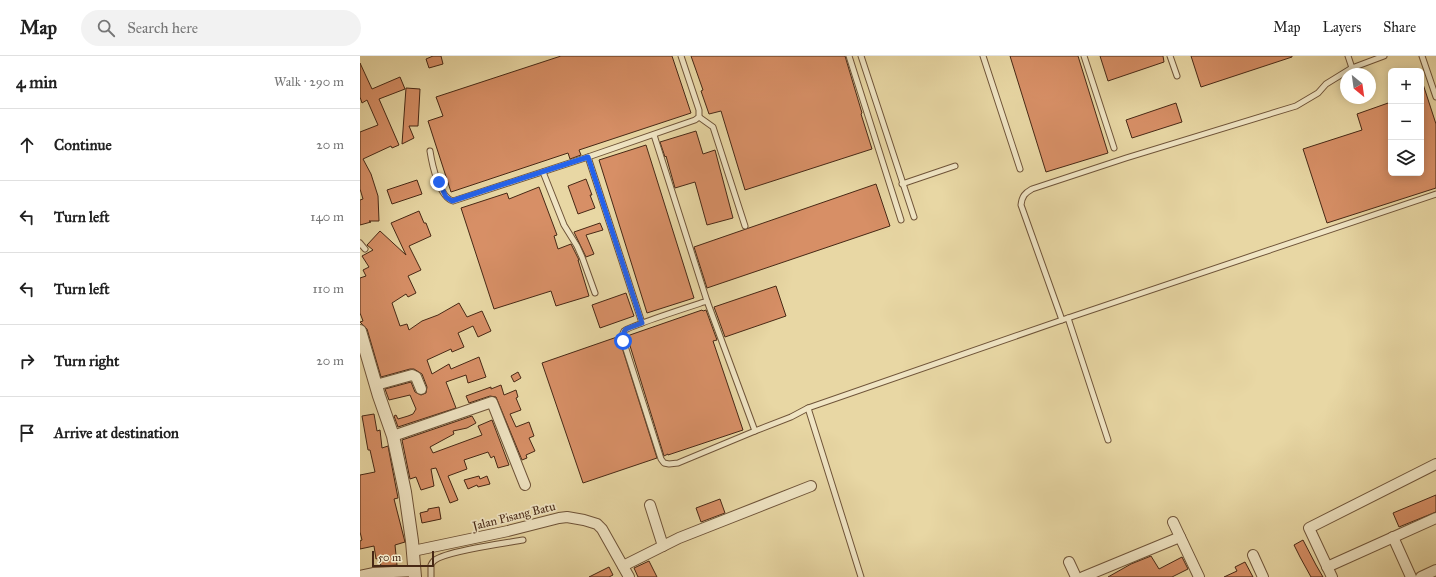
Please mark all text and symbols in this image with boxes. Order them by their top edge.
search box [81,10,361,46]
text: Map [20,16,57,39]
icon: search [95,17,117,39]
text: Search here [127,19,198,37]
text: Map [1273,19,1301,36]
text: Layers [1323,19,1361,36]
text: Share [1383,19,1416,36]
north arrow [1340,68,1376,104]
map controls [1388,68,1424,176]
button: + [1388,68,1424,104]
text: 4 min [16,72,57,93]
text: Walk · 290 m [274,74,344,90]
button: − [1388,104,1424,140]
icon: ahead [16,134,38,156]
text: Continue [54,136,112,154]
text: 20 m [316,137,344,153]
button: layers [1388,140,1424,176]
route end [430,173,448,191]
icon: left [16,206,38,228]
text: Turn left [54,208,110,226]
text: 140 m [310,209,344,225]
icon: left [16,278,38,300]
text: Turn left [54,280,110,298]
text: 110 m [312,281,344,297]
route start [614,332,632,350]
icon: right [16,350,38,372]
text: Turn right [54,352,119,370]
text: 20 m [316,353,344,369]
icon: arrive [16,422,38,444]
text: Arrive at destination [54,424,179,442]
street label: Jalan Pisang Batu [469,499,558,535]
scale bar [372,549,434,568]
text: 50 m [378,551,401,564]

